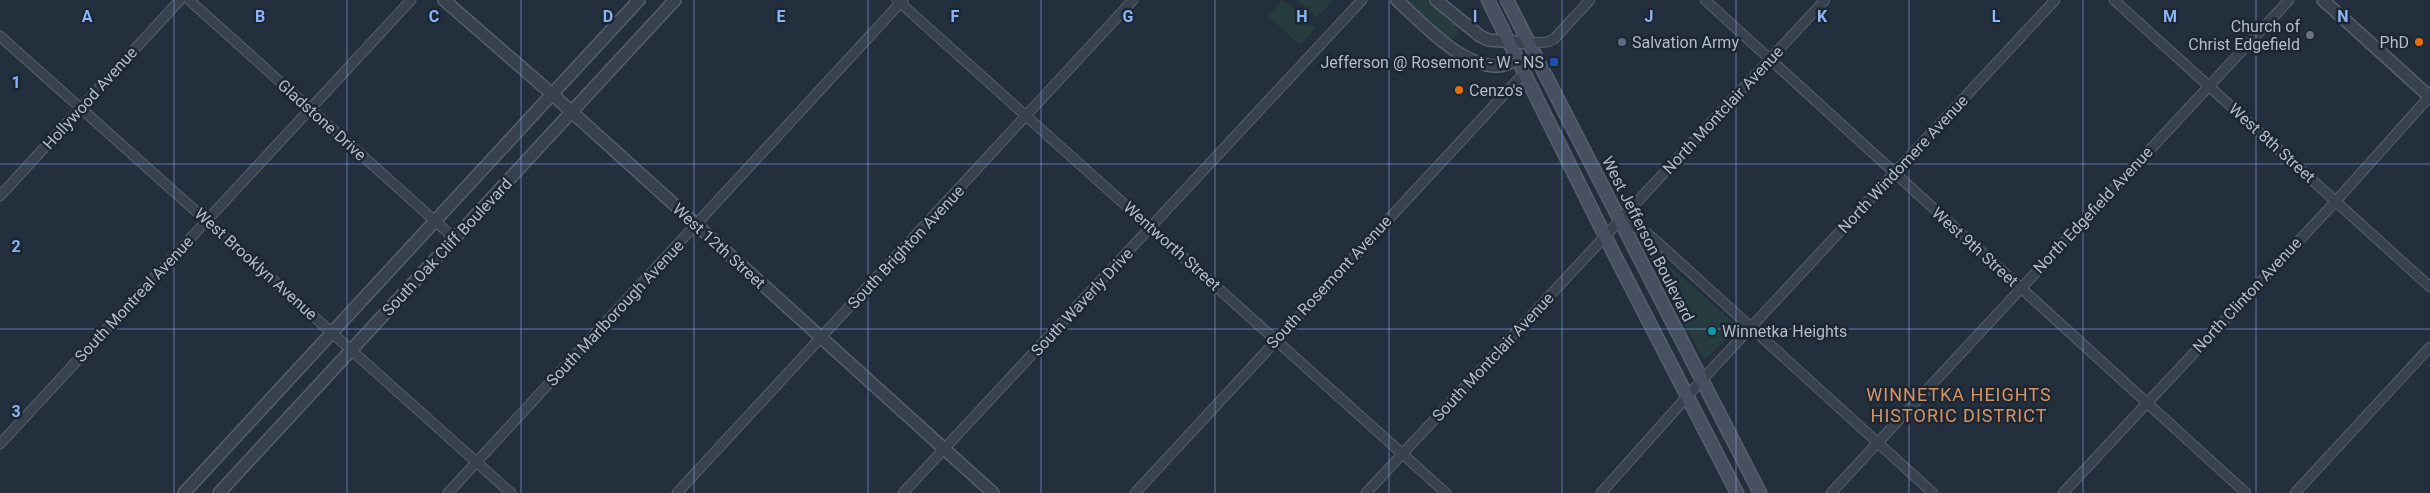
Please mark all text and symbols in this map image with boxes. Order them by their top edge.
text: A [82,7,93,26]
text: B [255,7,265,26]
text: C [429,7,439,26]
text: D [603,7,613,26]
text: E [777,7,786,26]
text: F [951,7,960,26]
text: G [1123,7,1134,26]
text: H [1296,7,1308,26]
text: I [1473,7,1477,26]
text: J [1645,7,1653,26]
text: K [1817,7,1828,26]
text: L [1992,7,2001,26]
text: M [2163,7,2177,26]
text: N [2337,7,2349,26]
place label: Church of Christ Edgefield [2188,17,2300,54]
marker: Church of Christ Edgefield [2304,29,2316,41]
place label: Salvation Army [1632,33,1739,52]
place label: PhD [2380,33,2409,52]
marker: Salvation Army [1616,36,1628,48]
marker: PhD [2413,36,2425,48]
street label: North Montclair Avenue [1659,42,1787,178]
street label: Hollywood Avenue [39,43,141,153]
place label: Jefferson @ Rosemont - W - NS [1321,53,1544,72]
marker: Jefferson @ Rosemont - W - NS [1548,56,1560,68]
text: 1 [11,73,21,92]
street label: Gladstone Drive [274,75,370,165]
place label: Cenzo's [1469,81,1523,100]
marker: Cenzo's [1453,84,1465,96]
street label: North Windomere Avenue [1834,91,1972,237]
street label: West 8th Street [2225,99,2319,187]
street label: North Edgefield Avenue [2029,143,2157,277]
street label: West Jefferson Boulevard [1598,153,1698,325]
street label: South Oak Cliff Boulevard [378,174,516,320]
street label: South Brighton Avenue [844,181,968,313]
street label: Wentworth Street [1120,198,1224,294]
street label: West 12th Street [669,199,769,293]
street label: West 9th Street [1928,203,2022,291]
street label: West Brooklyn Avenue [191,204,321,324]
street label: South Rosemont Avenue [1262,212,1396,352]
street label: South Montreal Avenue [71,232,197,366]
street label: North Clinton Avenue [2189,233,2305,357]
street label: South Marlborough Avenue [542,236,688,390]
text: 2 [11,237,21,256]
street label: South Waverly Drive [1027,244,1137,360]
street label: South Montclair Avenue [1428,289,1558,425]
place label: Winnetka Heights [1722,322,1847,341]
marker: Winnetka Heights [1706,325,1718,337]
district label: WINNETKA HEIGHTS HISTORIC DISTRICT [1866,384,2052,426]
text: 3 [11,402,21,421]

